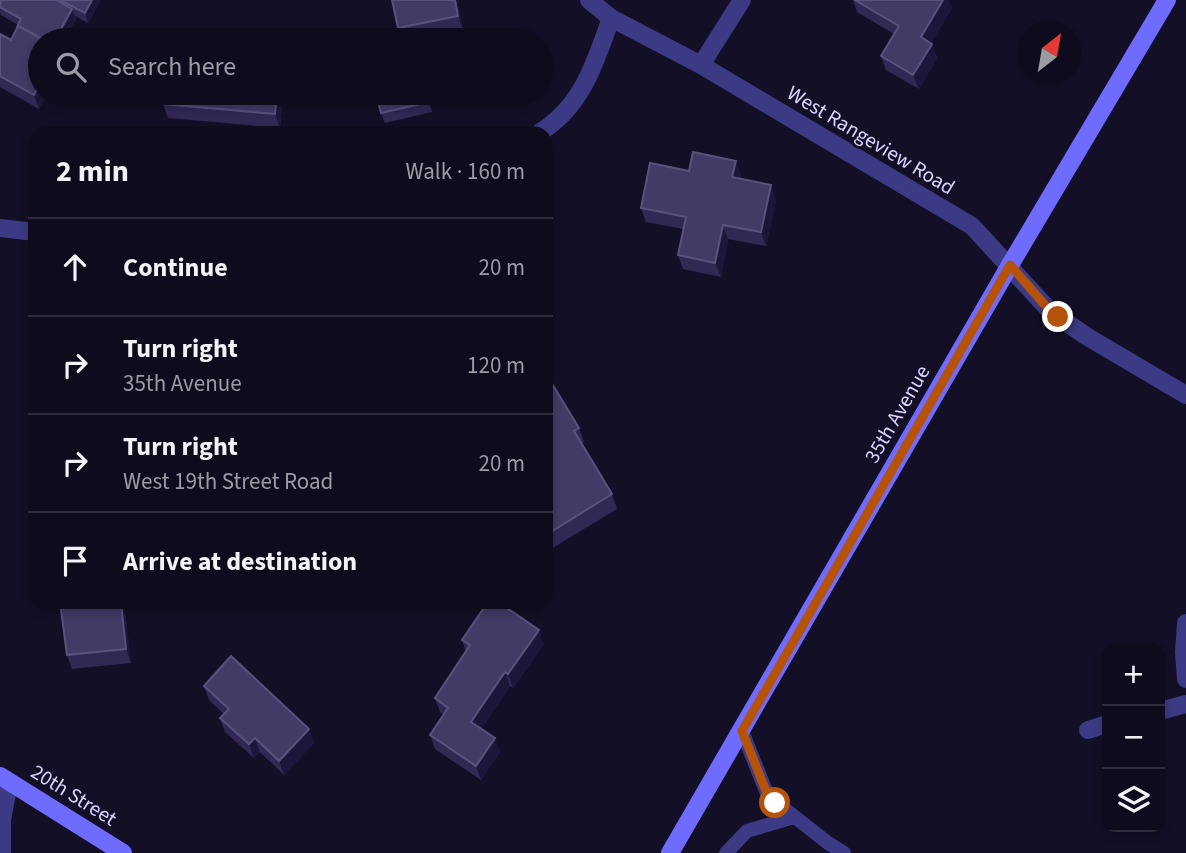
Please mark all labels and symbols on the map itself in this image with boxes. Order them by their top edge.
north arrow [1018,21,1081,84]
street label: West Rangeview Road [781,78,961,202]
route end [1042,301,1073,332]
street label: 35th Avenue [857,360,937,468]
street label: 20th Street [25,757,123,833]
route start [759,787,790,818]

